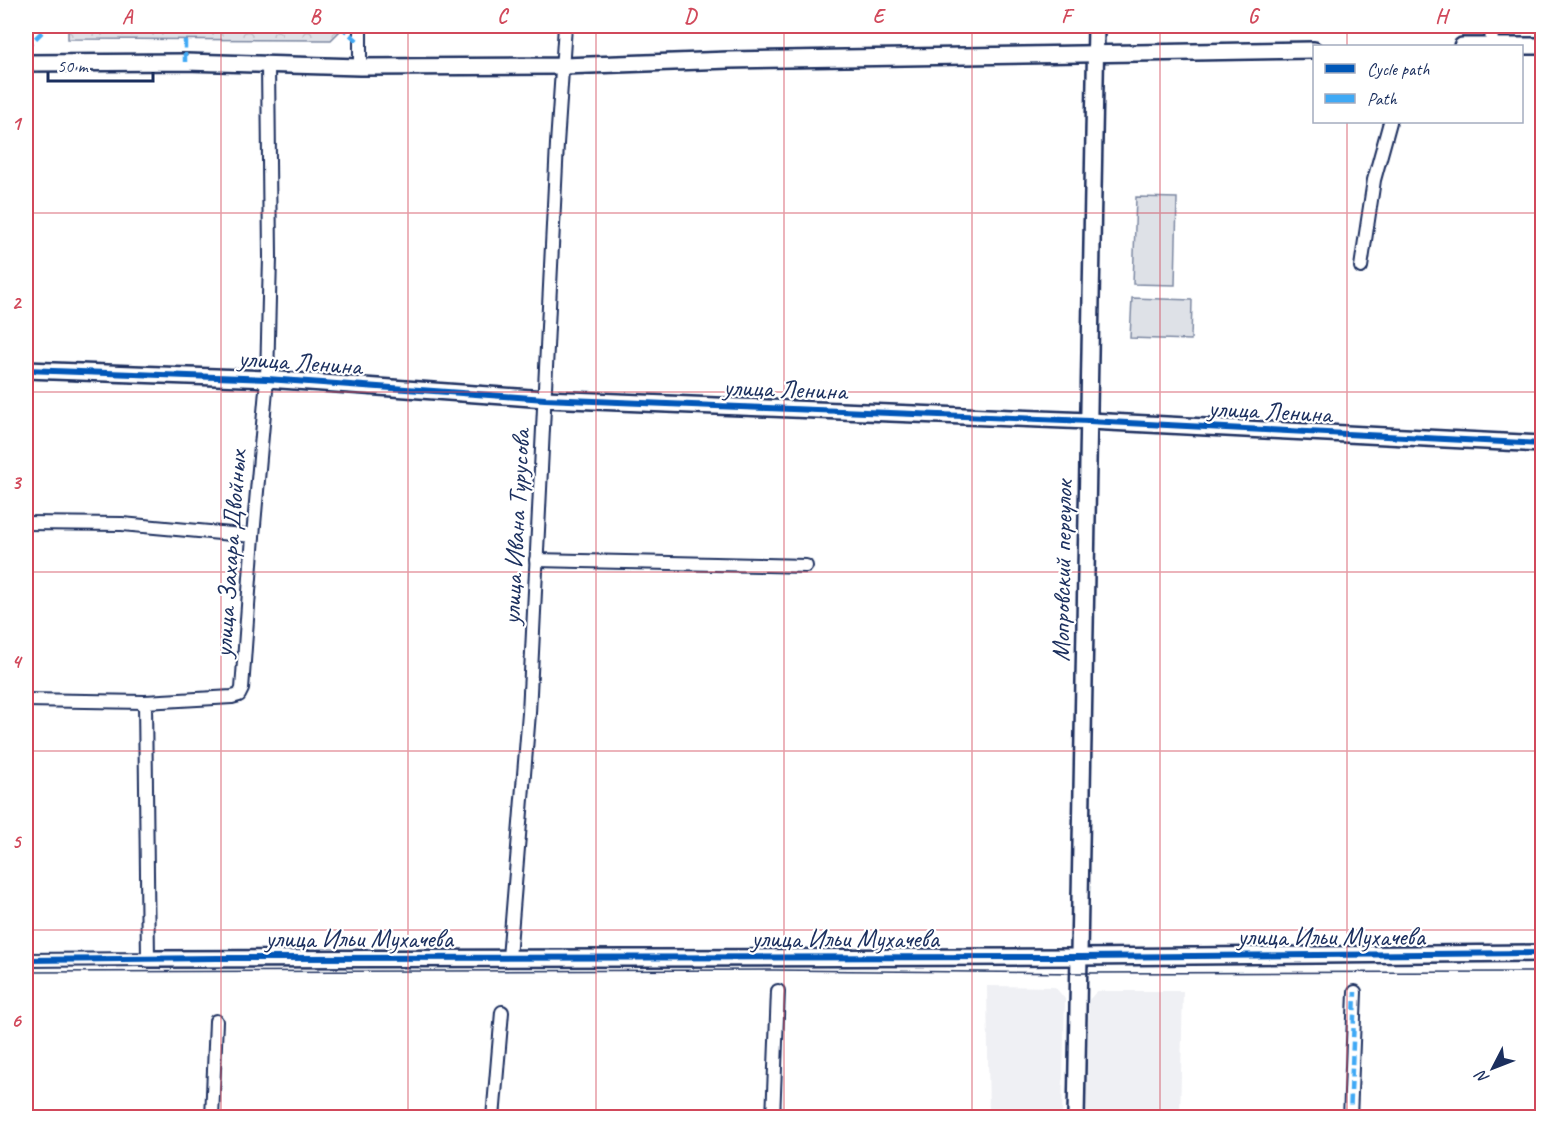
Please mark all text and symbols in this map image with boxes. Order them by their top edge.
text: A [122,4,134,29]
text: B [310,4,322,29]
text: C [497,4,509,29]
text: D [684,4,698,29]
text: E [873,4,887,29]
text: F [1061,4,1075,29]
text: G [1248,4,1261,29]
text: H [1435,4,1450,29]
scale bar [48,45,153,83]
legend [1313,45,1523,123]
text: 50 m [57,55,90,77]
text: Cycle path [1367,58,1430,80]
text: Path [1367,88,1397,110]
text: 1 [12,111,23,136]
text: 2 [12,290,23,315]
street label: улица Ленина [235,341,365,383]
street label: улица Ленина [721,370,850,408]
street label: улица Ленина [1205,391,1335,431]
street label: улица Ивана Турусова [494,426,538,627]
street label: улица Захара Двойных [206,447,254,661]
text: 3 [12,470,23,495]
street label: Мопровский переулок [1044,478,1080,662]
text: 4 [12,649,24,674]
text: 5 [12,829,23,854]
street label: улица Ильи Мухачева [1235,920,1426,953]
street label: улица Ильи Мухачева [263,922,454,955]
street label: улица Ильи Мухачева [749,922,940,955]
text: 6 [11,1008,22,1033]
north arrow [1463,1038,1523,1098]
text: N [1470,1065,1493,1088]

